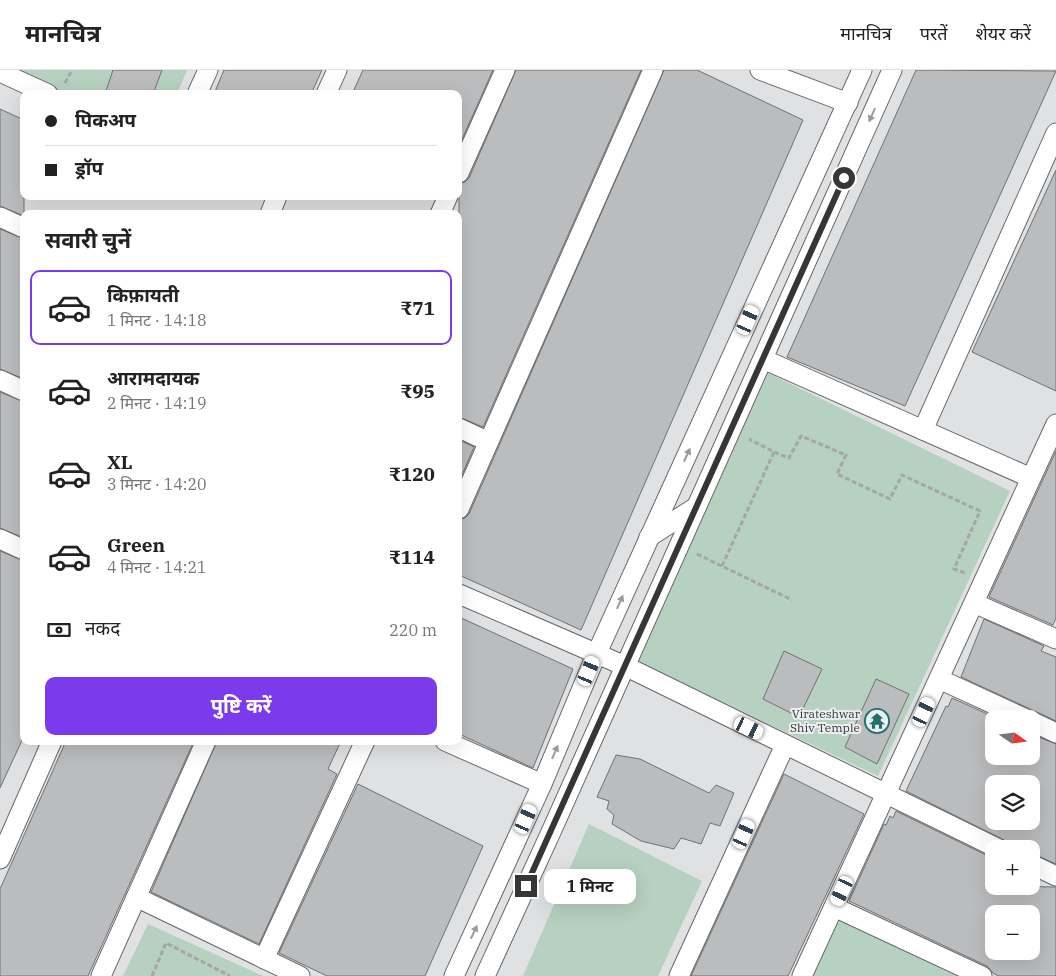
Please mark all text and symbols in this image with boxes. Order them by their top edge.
text: मानचित्र [25,17,101,49]
text: मानचित्र [840,22,892,45]
text: परतें [920,22,948,45]
text: शेयर करें [976,22,1031,45]
one-way arrow [868,107,876,122]
text: पिकअप [75,108,136,132]
text: ड्रॉप [75,156,103,180]
route start [833,167,855,189]
text: सवारी चुनें [45,225,131,254]
text: किफ़ायती [107,283,179,307]
icon: car [47,285,92,330]
text: ₹71 [400,296,435,320]
car [735,303,760,337]
text: 1 मिनट · 14:18 [107,310,207,330]
text: आरामदायक [107,366,199,390]
icon: car [47,368,92,413]
text: ₹95 [400,379,435,403]
text: 2 मिनट · 14:19 [107,393,207,413]
one-way arrow [683,448,691,462]
text: XL [107,450,133,474]
icon: car [47,451,92,496]
text: ₹120 [389,462,435,486]
text: 3 मिनट · 14:20 [107,474,207,494]
text: Green [107,533,165,557]
icon: car [47,534,92,579]
text: ₹114 [389,545,435,569]
text: 4 मिनट · 14:21 [107,557,207,577]
one-way arrow [615,595,624,610]
icon: cash [45,616,73,644]
text: नकद [85,616,120,640]
text: 220 m [389,620,437,640]
car [576,654,601,688]
button: पुष्टि करें [45,677,437,735]
car [910,695,937,729]
place label: Virateshwar Shiv Temple [790,706,861,735]
temple icon: Virateshwar Shiv Temple [864,708,890,734]
north arrow [985,710,1040,765]
map controls [985,710,1040,960]
car [732,715,765,741]
one-way arrow [552,745,560,759]
button: layers [985,775,1040,830]
car [513,802,538,836]
car [731,817,756,851]
button: + [985,840,1040,895]
callout: 1 मिनट [544,868,636,904]
car [828,874,855,908]
route end [515,875,537,897]
text: 1 मिनट [567,876,613,896]
button: − [985,905,1040,960]
one-way arrow [470,925,478,939]

